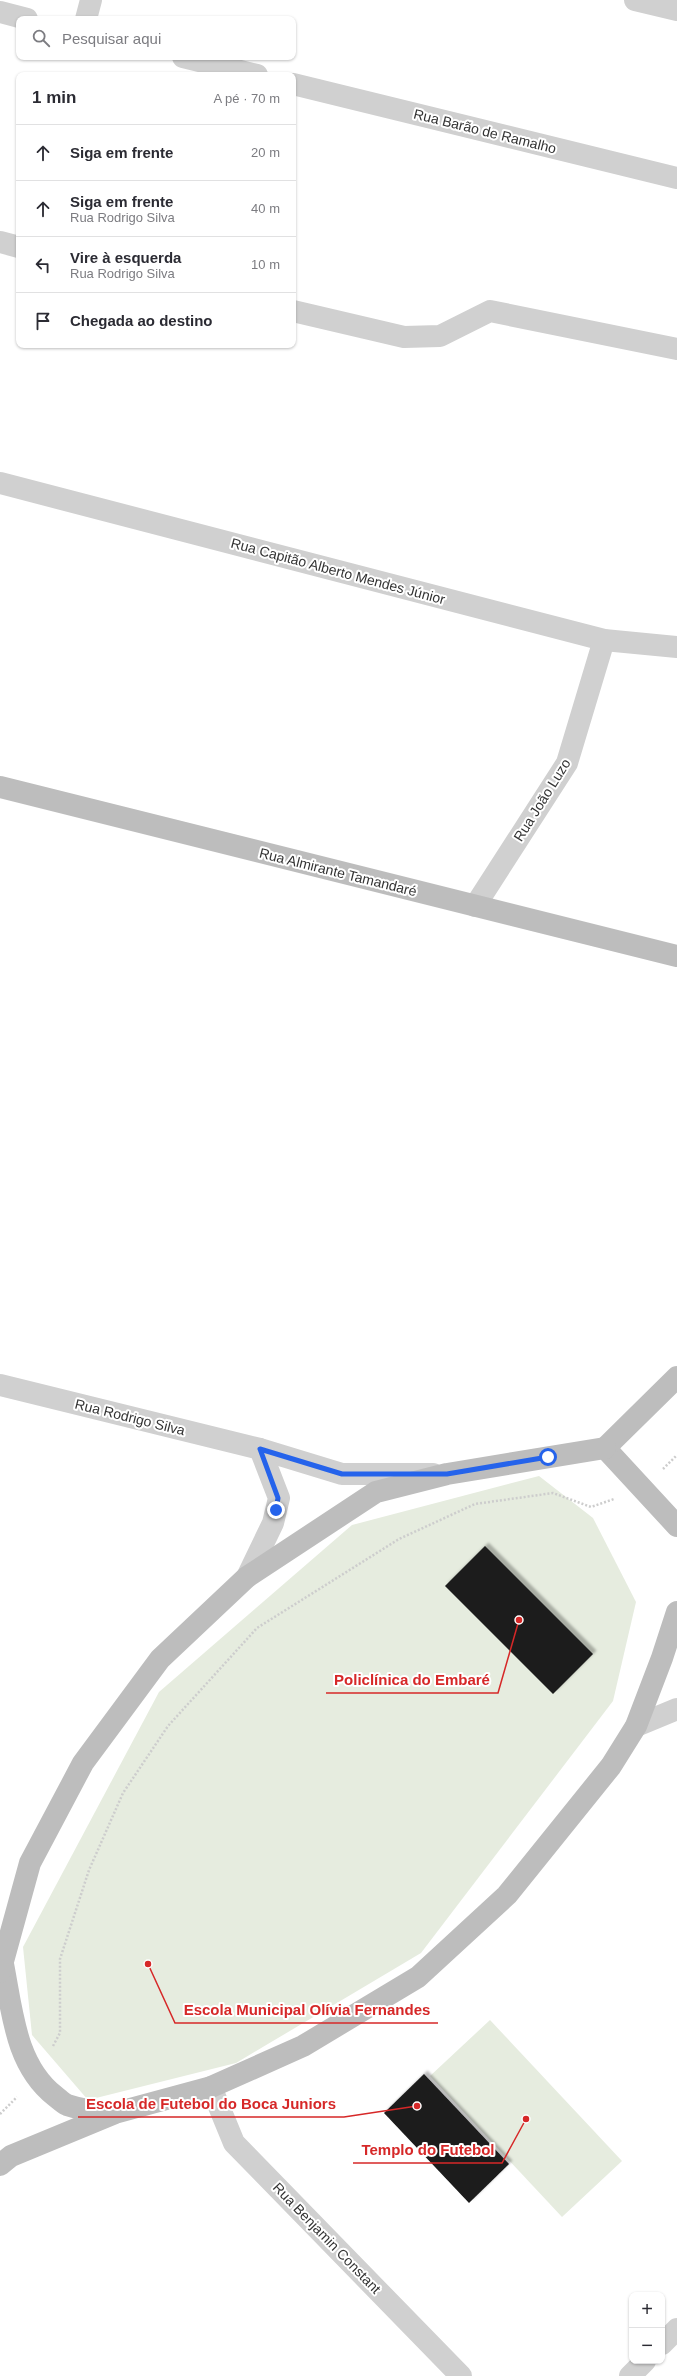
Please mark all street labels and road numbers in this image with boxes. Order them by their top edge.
street label: Rua Barão de Ramalho [412,106,558,157]
street label: Rua Capitão Alberto Mendes Júnior [229,535,447,607]
street label: Rua João Luzo [510,756,574,844]
street label: Rua Almirante Tamandaré [258,845,419,899]
street label: Rua Rodrigo Silva [73,1396,187,1438]
street label: Rua Benjamin Constant [270,2179,384,2297]

